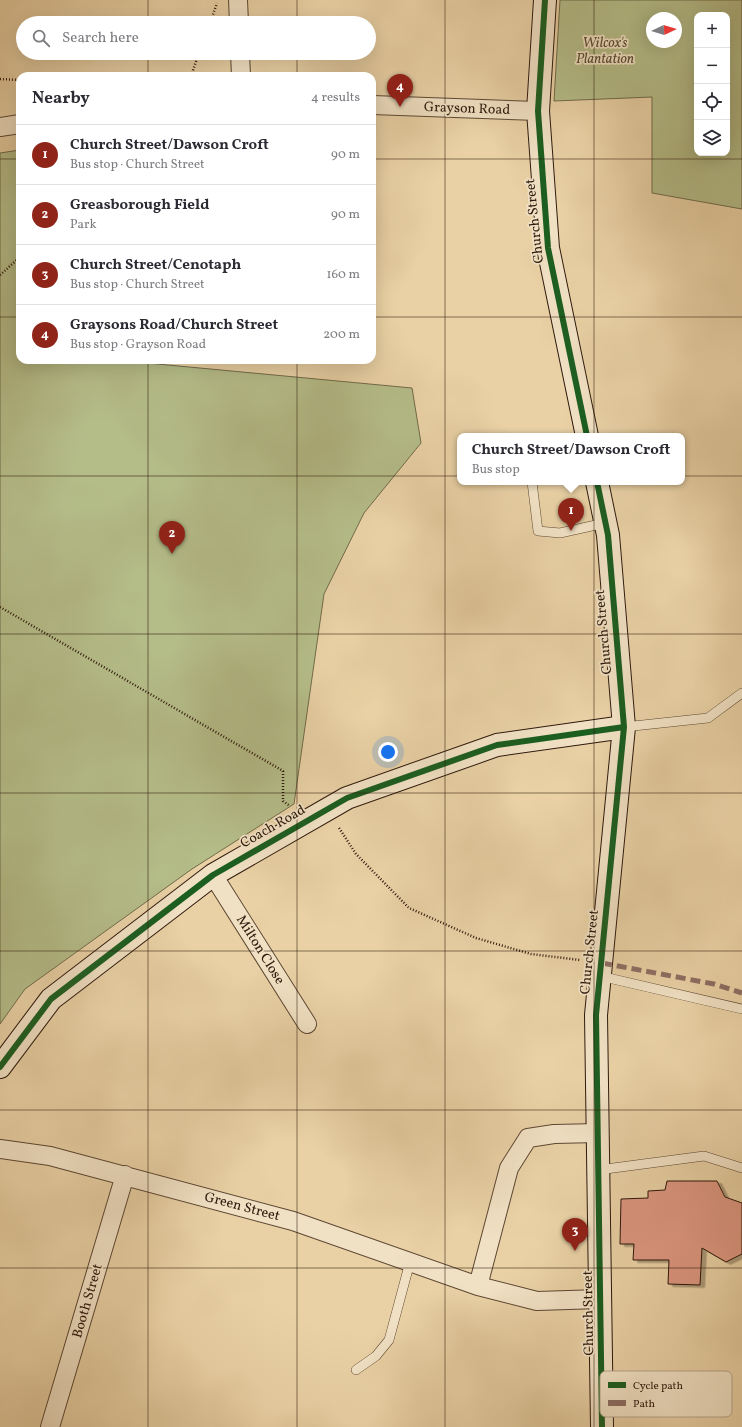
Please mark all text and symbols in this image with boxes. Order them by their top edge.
north arrow [646,12,682,48]
map controls [694,12,730,156]
button: + [694,12,730,48]
search box [16,16,376,60]
icon: search [30,27,52,49]
text: Search here [62,28,139,49]
park label: Wilcox's Plantation [576,34,634,69]
button: − [694,48,730,84]
pin: 4 [387,74,413,107]
button: locate [694,84,730,120]
text: Nearby [32,87,90,110]
text: 4 results [311,89,360,107]
street label: Grayson Road [423,98,511,120]
button: layers [694,120,730,156]
text: Church Street/Dawson Croft [70,135,269,156]
text: 1 [42,146,48,164]
text: 90 m [331,146,360,164]
text: Bus stop · Church Street [70,156,205,174]
street label: Church Street [521,178,549,264]
text: Greasborough Field [70,195,209,216]
text: 2 [42,206,48,224]
text: 90 m [331,206,360,224]
text: Park [70,216,97,234]
text: Church Street/Cenotaph [70,255,241,276]
text: 3 [42,266,48,284]
text: 160 m [326,266,360,284]
text: Bus stop · Church Street [70,276,205,294]
text: Graysons Road/Church Street [70,315,278,336]
text: 4 [41,326,49,344]
text: 200 m [323,326,360,344]
text: Bus stop · Grayson Road [70,336,206,354]
popup [457,433,685,485]
text: Church Street/Dawson Croft [472,440,670,461]
text: Bus stop [472,461,520,479]
pin: 1 [558,498,584,531]
pin: 2 [159,521,185,554]
street label: Church Street [591,589,617,675]
your location [378,742,398,762]
street label: Coach Road [237,801,309,853]
street label: Church Street [576,909,604,995]
street label: Milton Close [231,912,289,989]
street label: Green Street [202,1188,282,1226]
pin: 3 [562,1218,588,1251]
street label: Booth Street [68,1262,108,1340]
street label: Church Street [579,1270,599,1356]
legend [600,1371,732,1417]
text: Cycle path [633,1379,683,1394]
text: Path [633,1397,656,1412]

